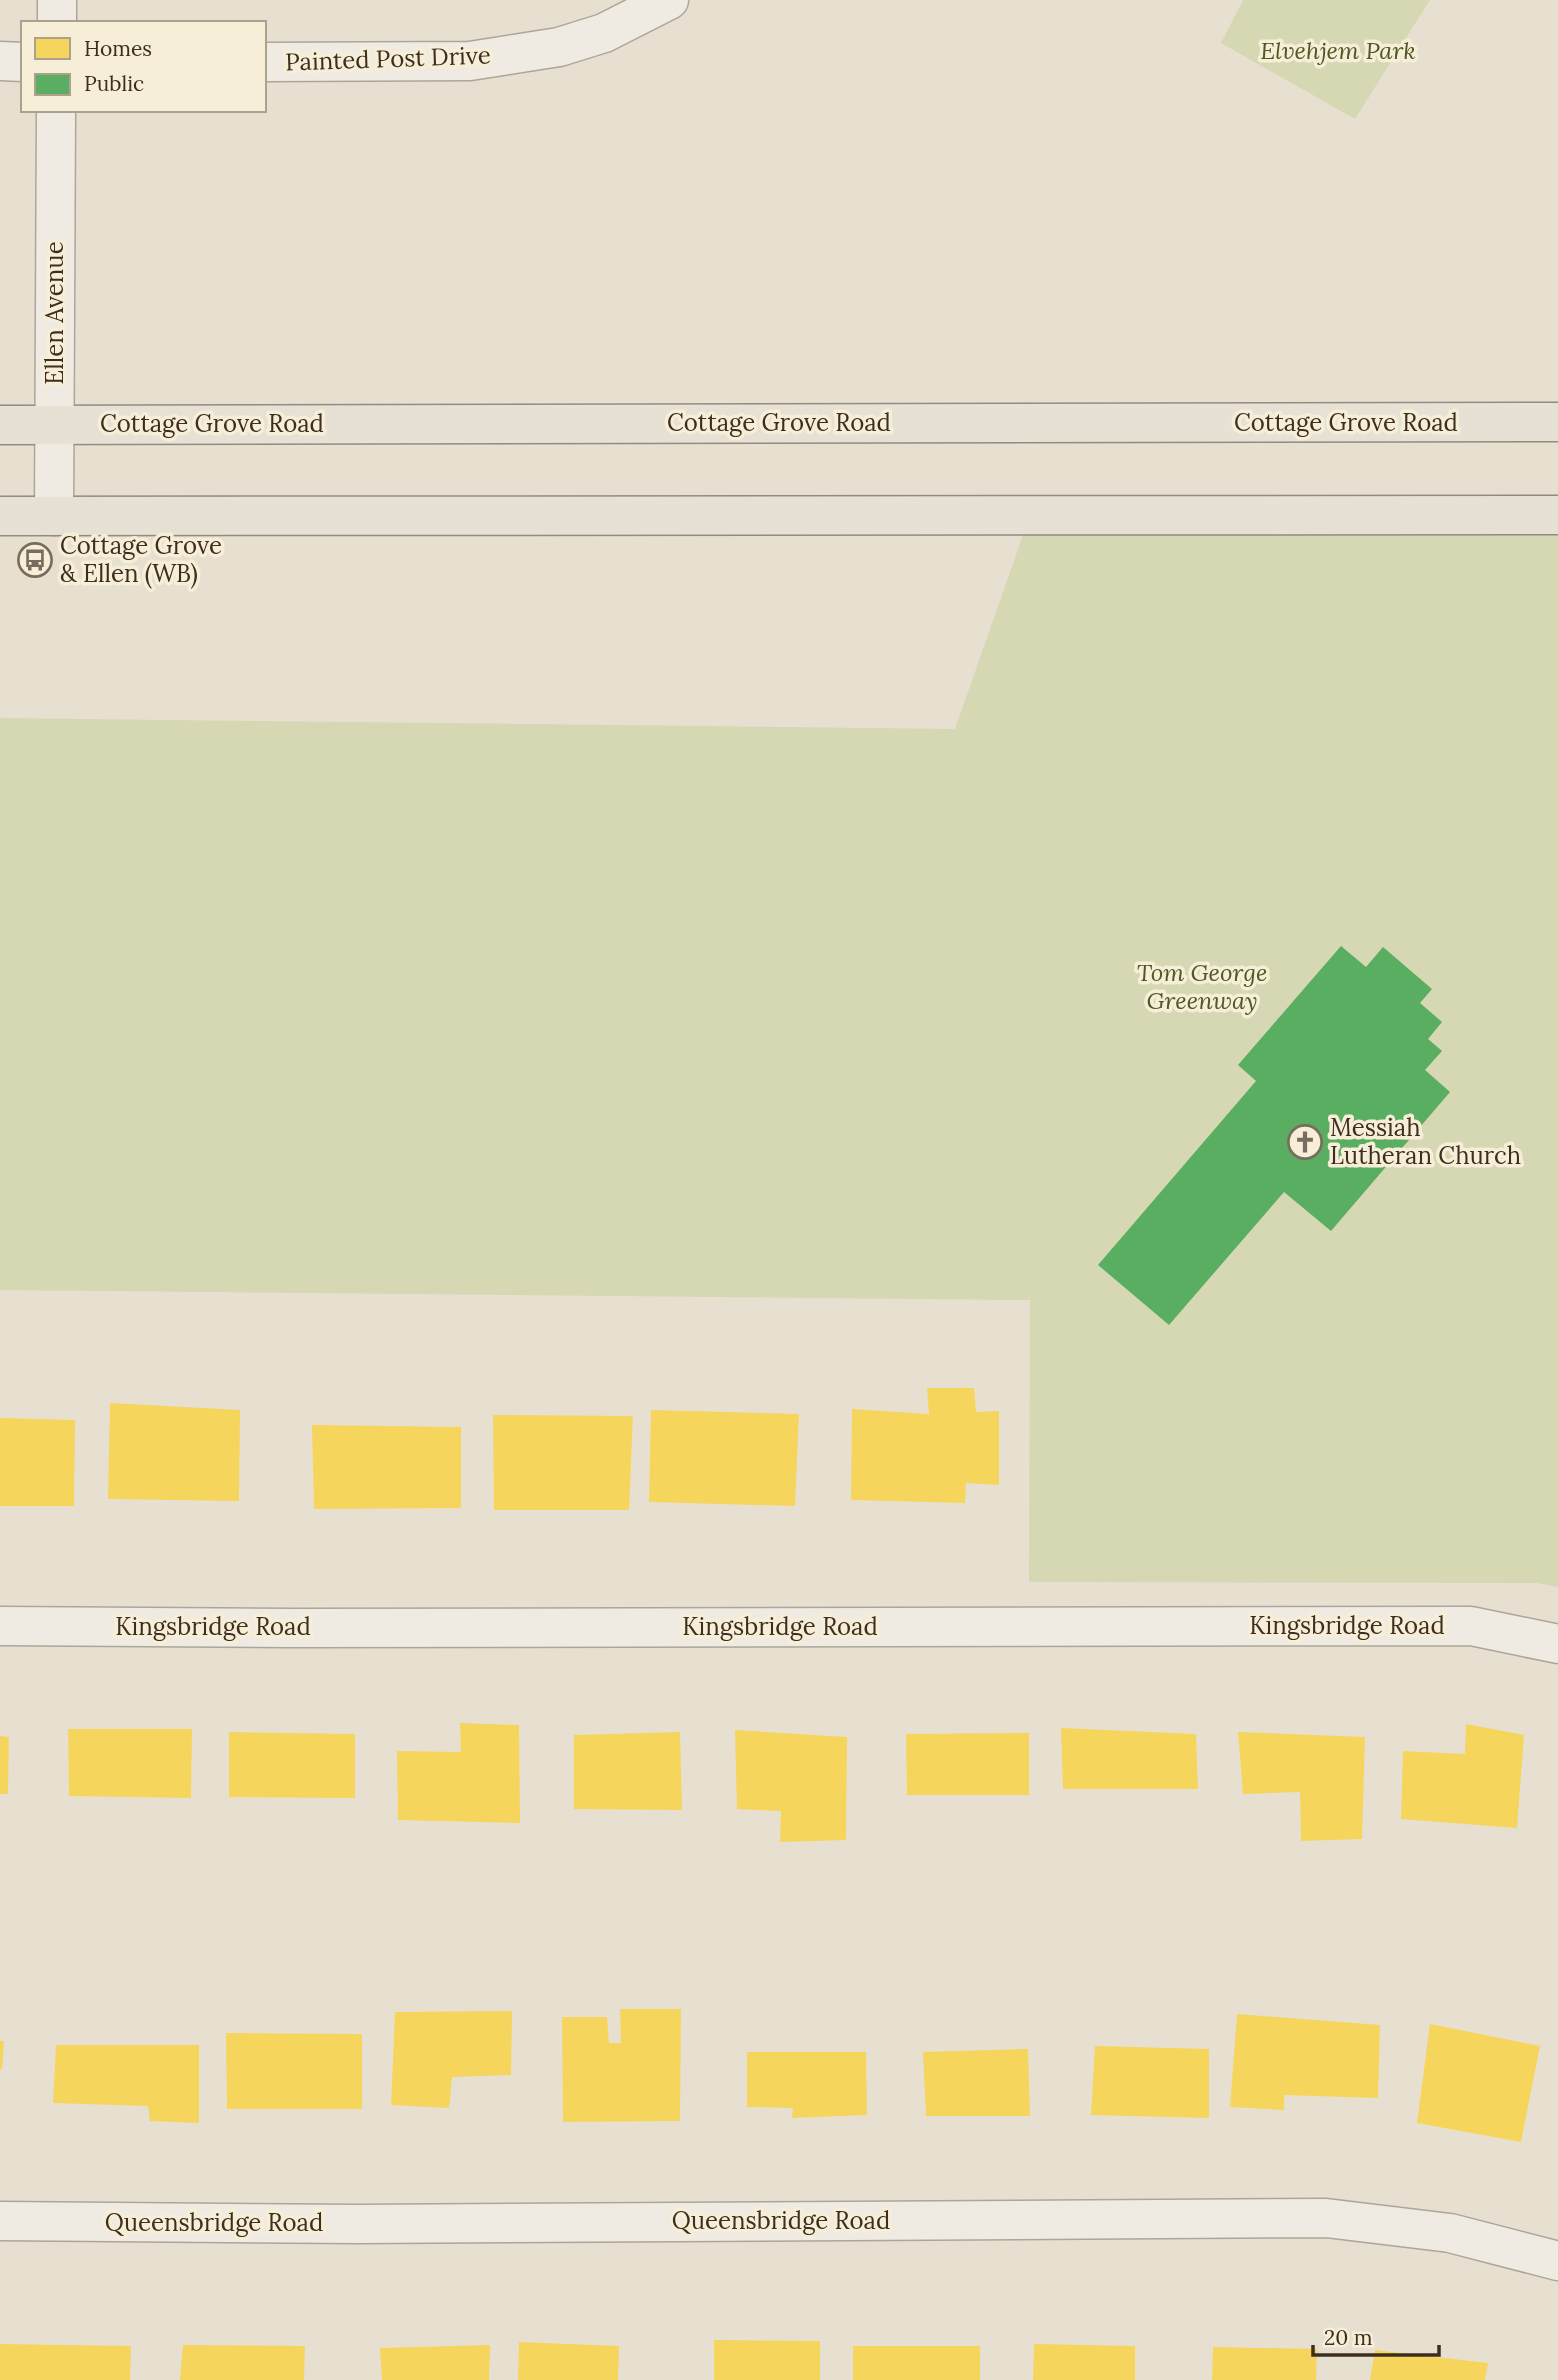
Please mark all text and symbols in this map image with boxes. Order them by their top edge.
legend [21,21,266,112]
text: Homes [84,35,152,62]
park label: Elvehjem Park [1260,35,1416,66]
street label: Painted Post Drive [285,39,491,78]
text: Public [84,70,144,97]
street label: Ellen Avenue [39,241,70,385]
street label: Cottage Grove Road [667,407,891,438]
street label: Cottage Grove Road [1234,407,1458,438]
street label: Cottage Grove Road [100,408,324,439]
place label: Cottage Grove & Ellen (WB) [60,530,222,589]
bus stop icon: Cottage Grove & Ellen (WB) [16,541,54,579]
park label: Tom George Greenway [1137,957,1267,1016]
place label: Messiah Lutheran Church [1330,1112,1521,1171]
church icon: Messiah Lutheran Church [1286,1123,1324,1161]
street label: Kingsbridge Road [1249,1610,1445,1641]
street label: Kingsbridge Road [115,1611,311,1642]
street label: Kingsbridge Road [682,1611,878,1642]
street label: Queensbridge Road [672,2205,890,2236]
street label: Queensbridge Road [105,2207,323,2238]
scale bar [1313,2314,1439,2358]
text: 20 m [1324,2324,1373,2351]

